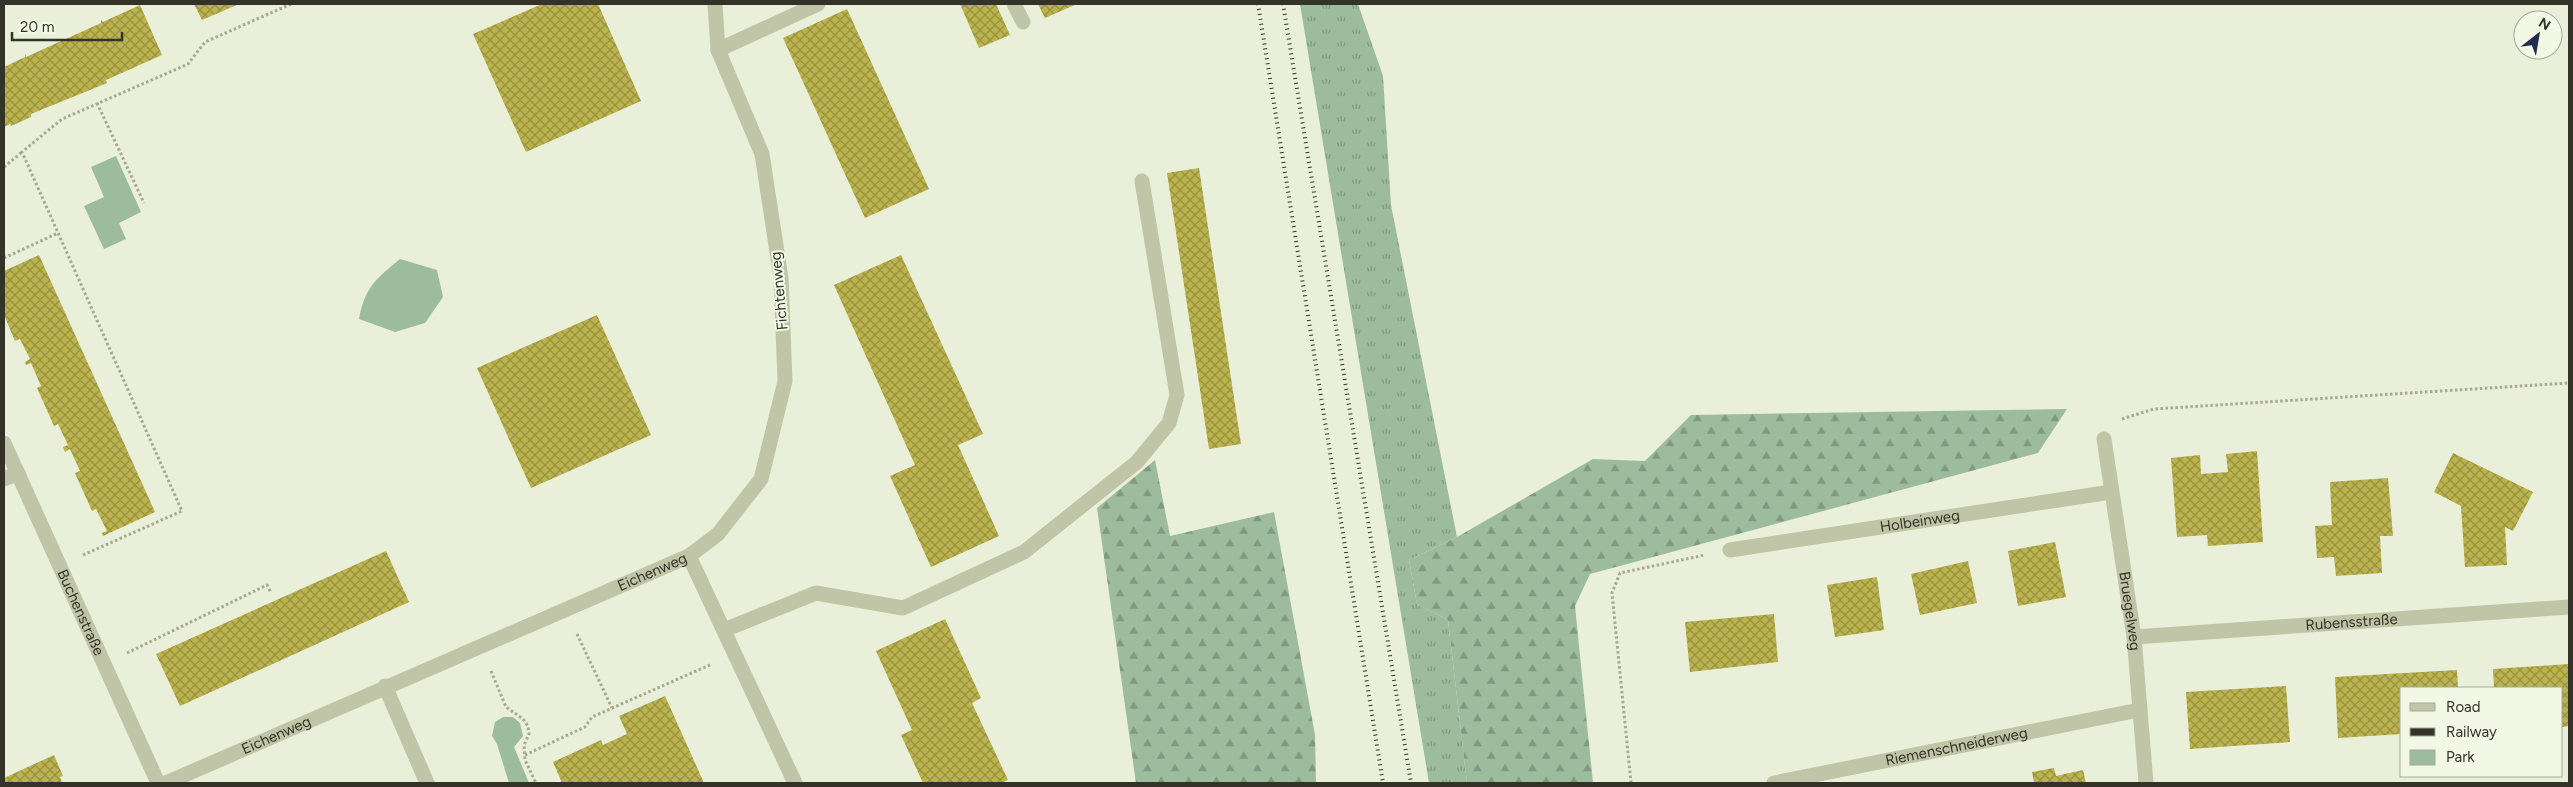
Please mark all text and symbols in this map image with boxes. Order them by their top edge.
scale bar [12,10,122,42]
north arrow [2513,10,2563,60]
text: N [2535,14,2553,34]
text: 20 m [20,18,54,36]
street label: Fichtenweg [767,251,791,331]
street label: Holbeinweg [1879,506,1961,536]
street label: Eichenweg [615,549,690,595]
street label: Buchenstraße [53,566,108,658]
street label: Bruegelweg [2115,570,2144,651]
street label: Rubensstraße [2305,610,2398,634]
legend [2400,687,2563,777]
text: Road [2446,698,2481,716]
street label: Eichenweg [239,712,314,758]
text: Railway [2446,723,2497,741]
street label: Riemenschneiderweg [1884,724,2029,770]
text: Park [2446,748,2475,766]

